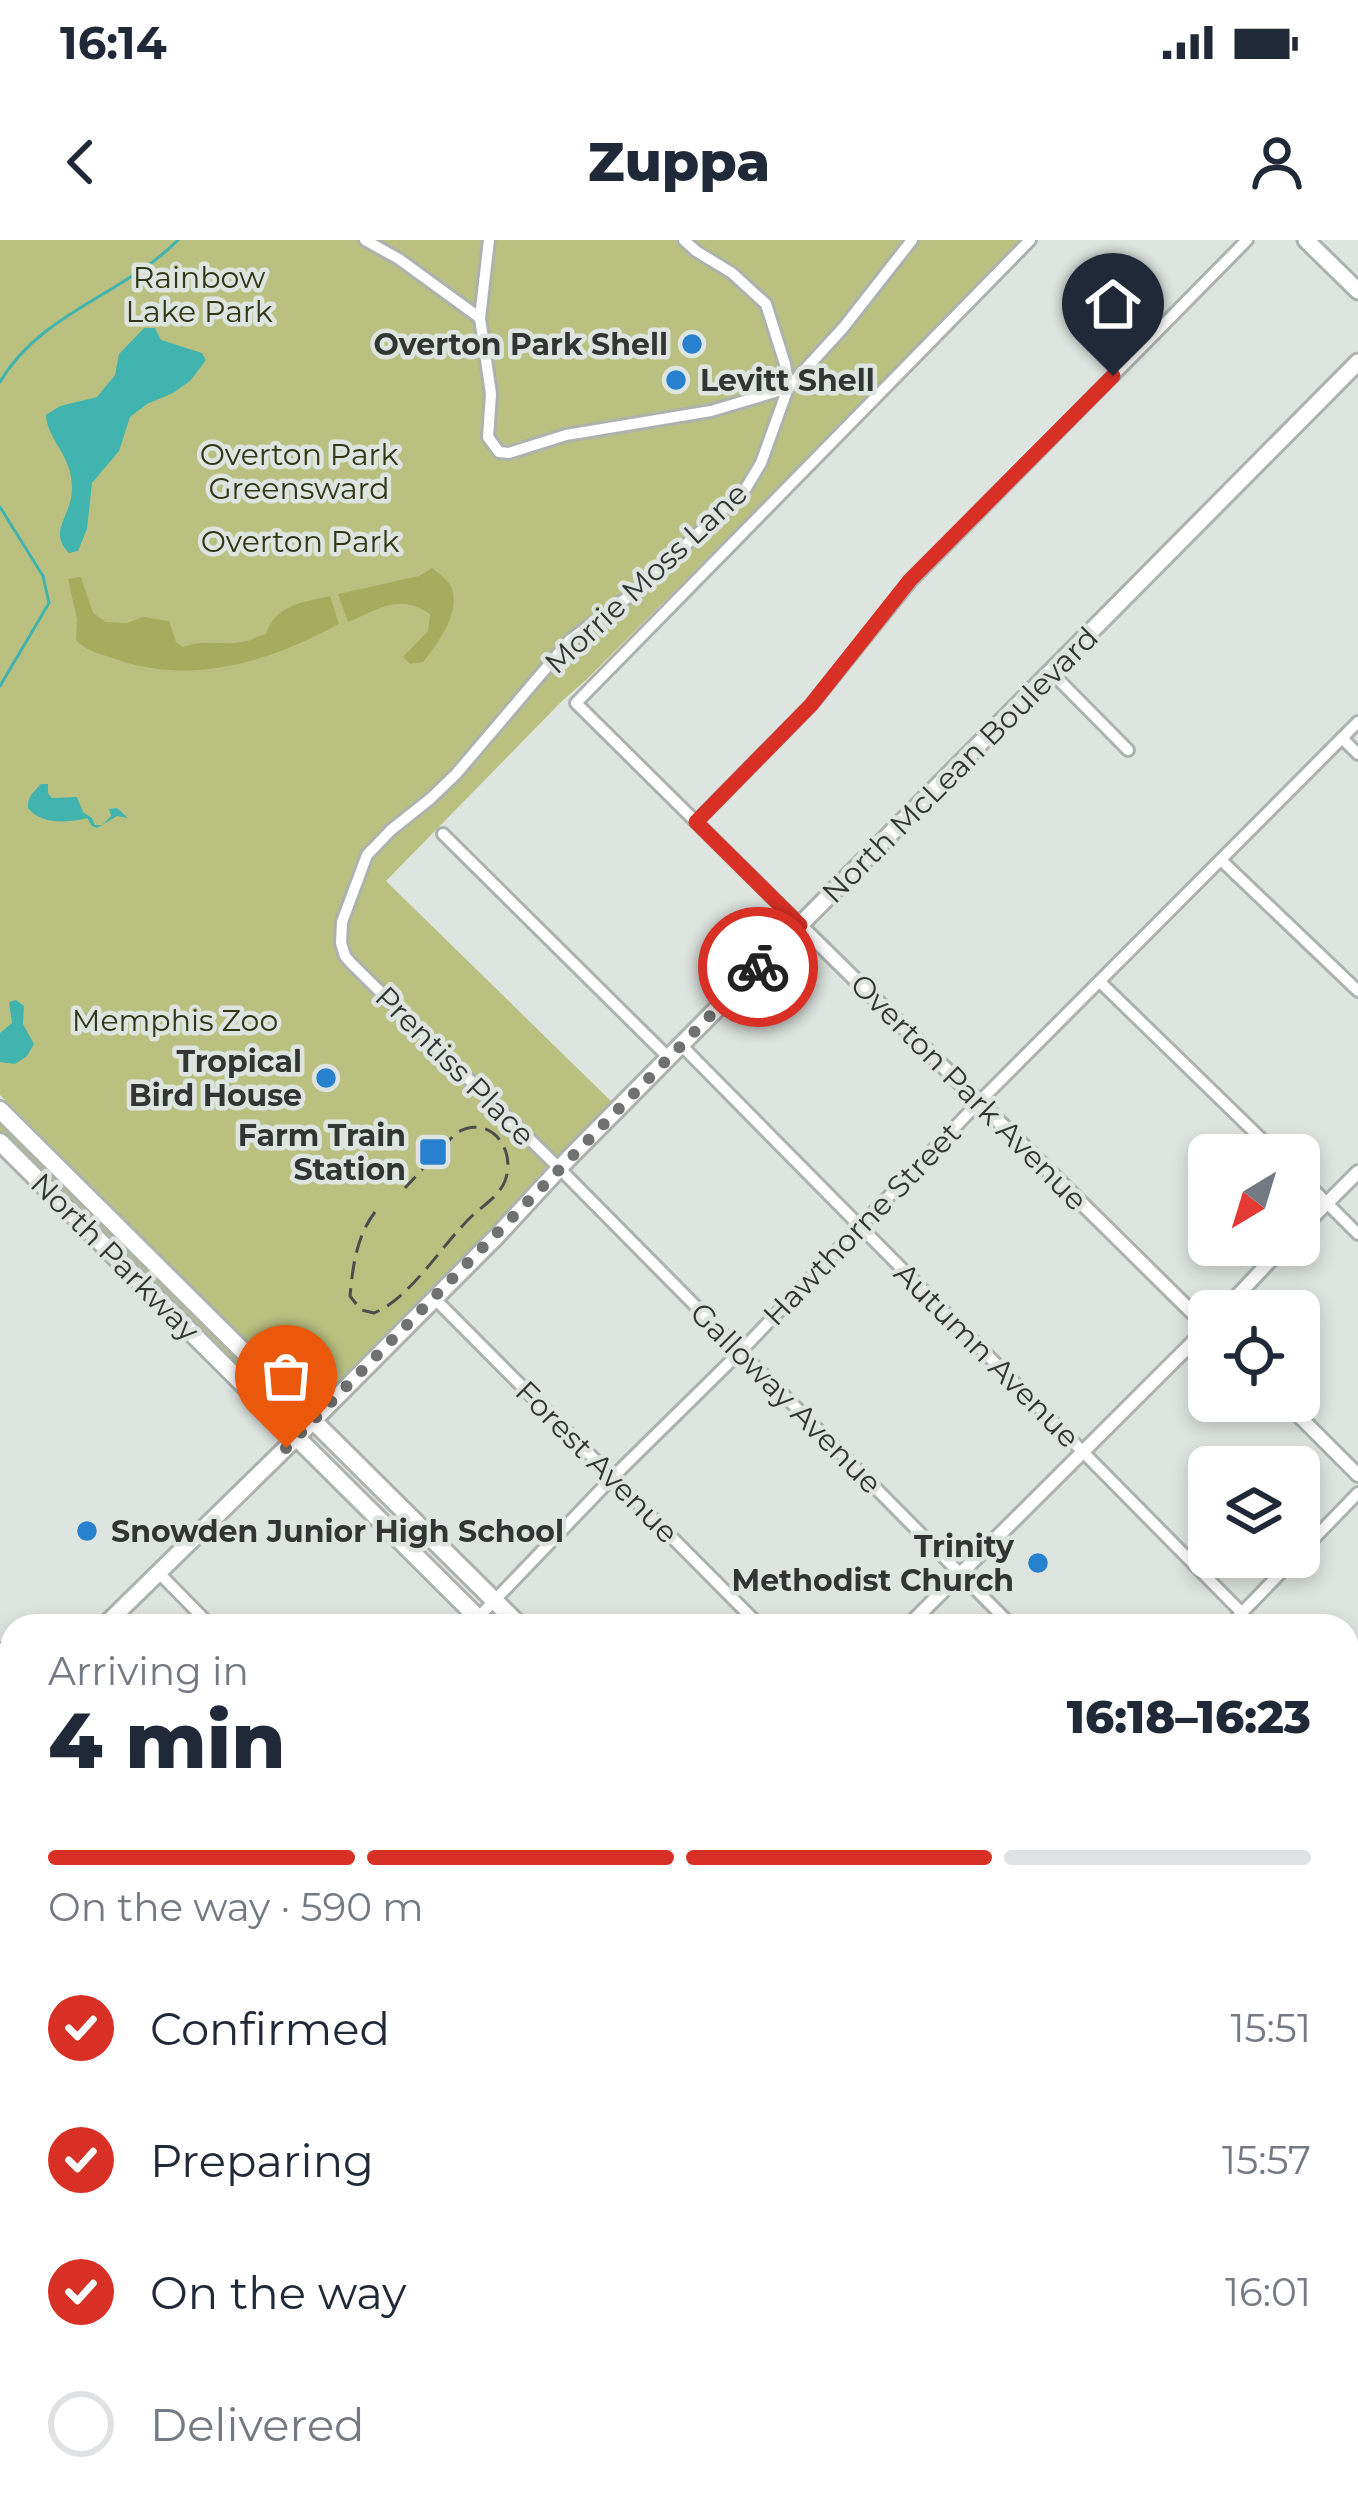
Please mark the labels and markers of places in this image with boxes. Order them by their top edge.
pin [1062,253,1164,376]
place label: Overton Park Shell [374,326,668,363]
marker: Overton Park Shell [679,331,705,357]
place label: Levitt Shell [700,362,875,399]
marker: Levitt Shell [663,367,689,393]
place label: Tropical Bird House [129,1043,302,1114]
marker: Tropical Bird House [313,1065,339,1091]
place label: Farm Train Station [238,1117,406,1188]
marker: Farm Train Station [417,1136,449,1168]
pin [235,1325,337,1448]
place label: Snowden Junior High School [111,1513,564,1550]
marker: Snowden Junior High School [74,1518,100,1544]
place label: Trinity Methodist Church [732,1528,1015,1599]
marker: Trinity Methodist Church [1025,1550,1051,1576]

